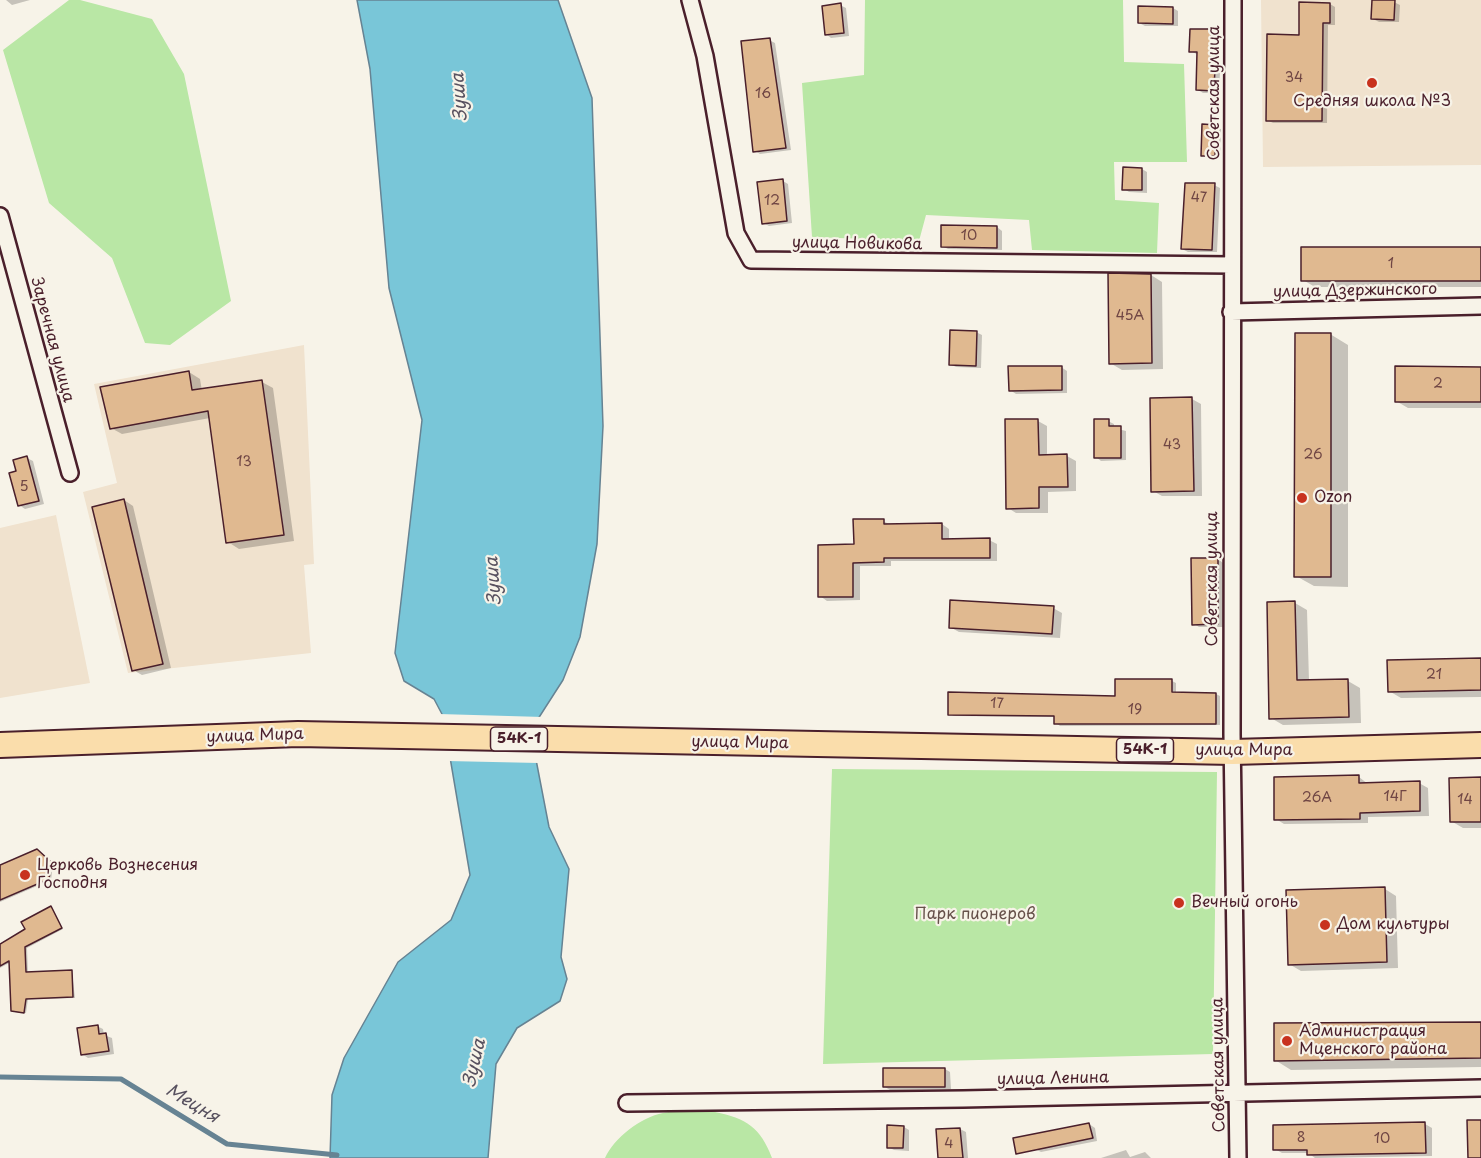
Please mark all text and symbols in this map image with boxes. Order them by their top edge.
street label: Советская улица [1205,25,1225,161]
house number: 34 [1285,70,1303,86]
water label: Зуша [448,72,472,122]
marker: Средняя школа №3 [1365,76,1379,90]
house number: 16 [755,86,771,102]
place label: Средняя школа №3 [1293,92,1451,112]
house number: 47 [1191,190,1207,206]
house number: 12 [764,193,780,209]
house number: 10 [961,228,977,244]
street label: улица Новикова [792,233,922,255]
house number: 1 [1388,256,1394,272]
street label: Заречная улица [26,275,78,405]
street label: улица Дзержинского [1273,280,1437,302]
house number: 45А [1116,308,1144,324]
house number: 2 [1433,376,1443,392]
house number: 43 [1163,437,1181,453]
house number: 26 [1303,447,1323,463]
house number: 13 [236,454,252,470]
house number: 5 [19,479,29,495]
place label: Ozon [1314,488,1352,508]
marker: Ozon [1295,491,1309,505]
street label: Советская улица [1203,511,1223,647]
water label: Зуша [482,556,506,606]
house number: 21 [1426,667,1442,683]
house number: 17 [990,696,1004,712]
house number: 19 [1128,702,1142,718]
street label: улица Мира [206,725,304,747]
road number: 54К-1 [490,727,548,751]
street label: улица Мира [691,733,789,753]
road number: 54К-1 [1116,738,1174,762]
street label: улица Мира [1195,741,1293,761]
house number: 14Г [1383,789,1407,805]
house number: 26А [1302,790,1332,806]
house number: 14 [1457,792,1473,808]
place label: Церковь Вознесения Господня [37,856,198,894]
marker: Церковь Вознесения Господня [18,868,32,882]
place label: Вечный огонь [1191,893,1298,913]
marker: Вечный огонь [1172,896,1186,910]
park label: Парк пионеров [914,905,1036,925]
place label: Дом культуры [1337,915,1450,935]
marker: Дом культуры [1318,918,1332,932]
street label: Советская улица [1208,997,1230,1133]
place label: Администрация Мценского района [1299,1022,1447,1060]
marker: Администрация Мценского района [1280,1034,1294,1048]
water label: Зуша [459,1037,491,1089]
street label: улица Ленина [997,1068,1109,1090]
water label: Мецня [161,1080,223,1128]
house number: 8 [1297,1130,1305,1146]
house number: 10 [1374,1131,1390,1147]
house number: 4 [944,1136,954,1152]

